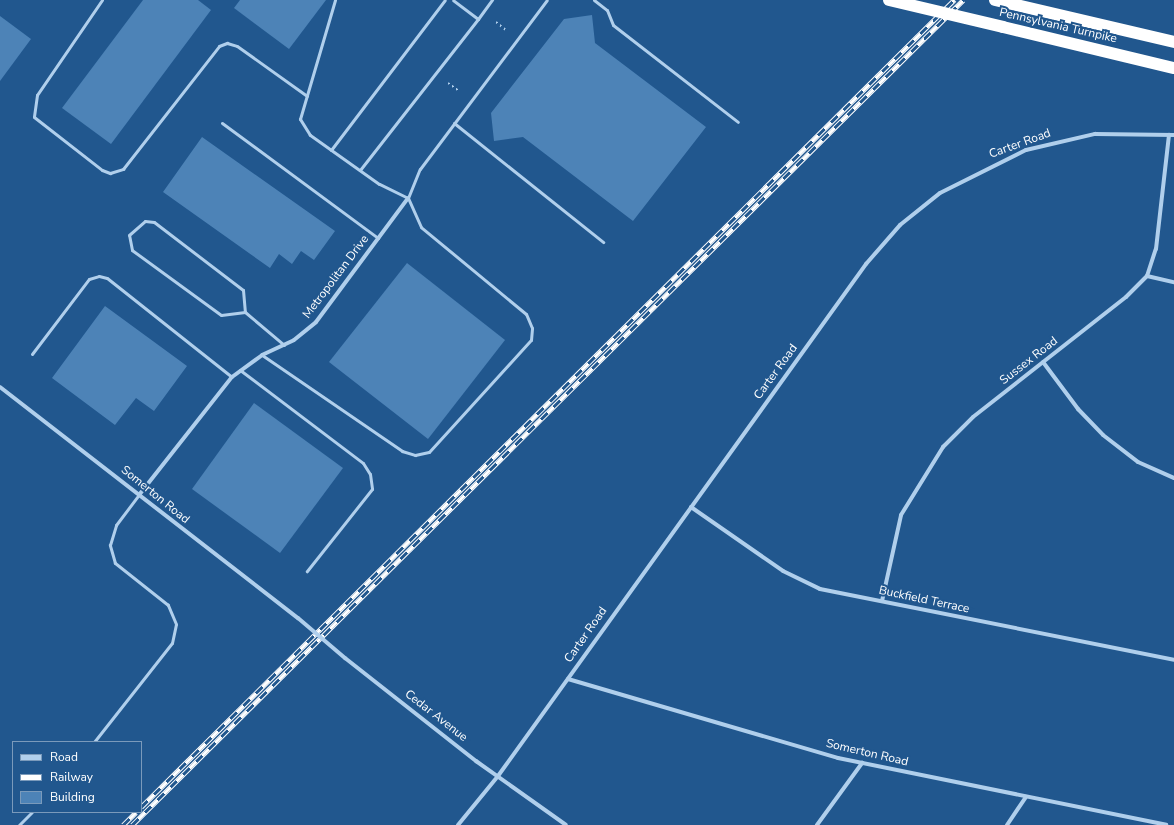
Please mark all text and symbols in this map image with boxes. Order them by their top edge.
street label: Pennsylvania Turnpike [998,5,1118,47]
street label: Carter Road [987,126,1053,162]
street label: Metropolitan Drive [300,232,372,322]
street label: Sussex Road [997,334,1061,388]
street label: Carter Road [751,342,801,402]
street label: Somerton Road [118,463,192,527]
street label: Buckfield Terrace [877,583,971,617]
street label: Carter Road [562,604,610,666]
street label: Cedar Avenue [402,687,470,745]
street label: Somerton Road [824,737,910,769]
legend [12,741,142,813]
text: Road [50,749,78,765]
text: Railway [50,769,93,785]
text: Building [50,789,95,805]

